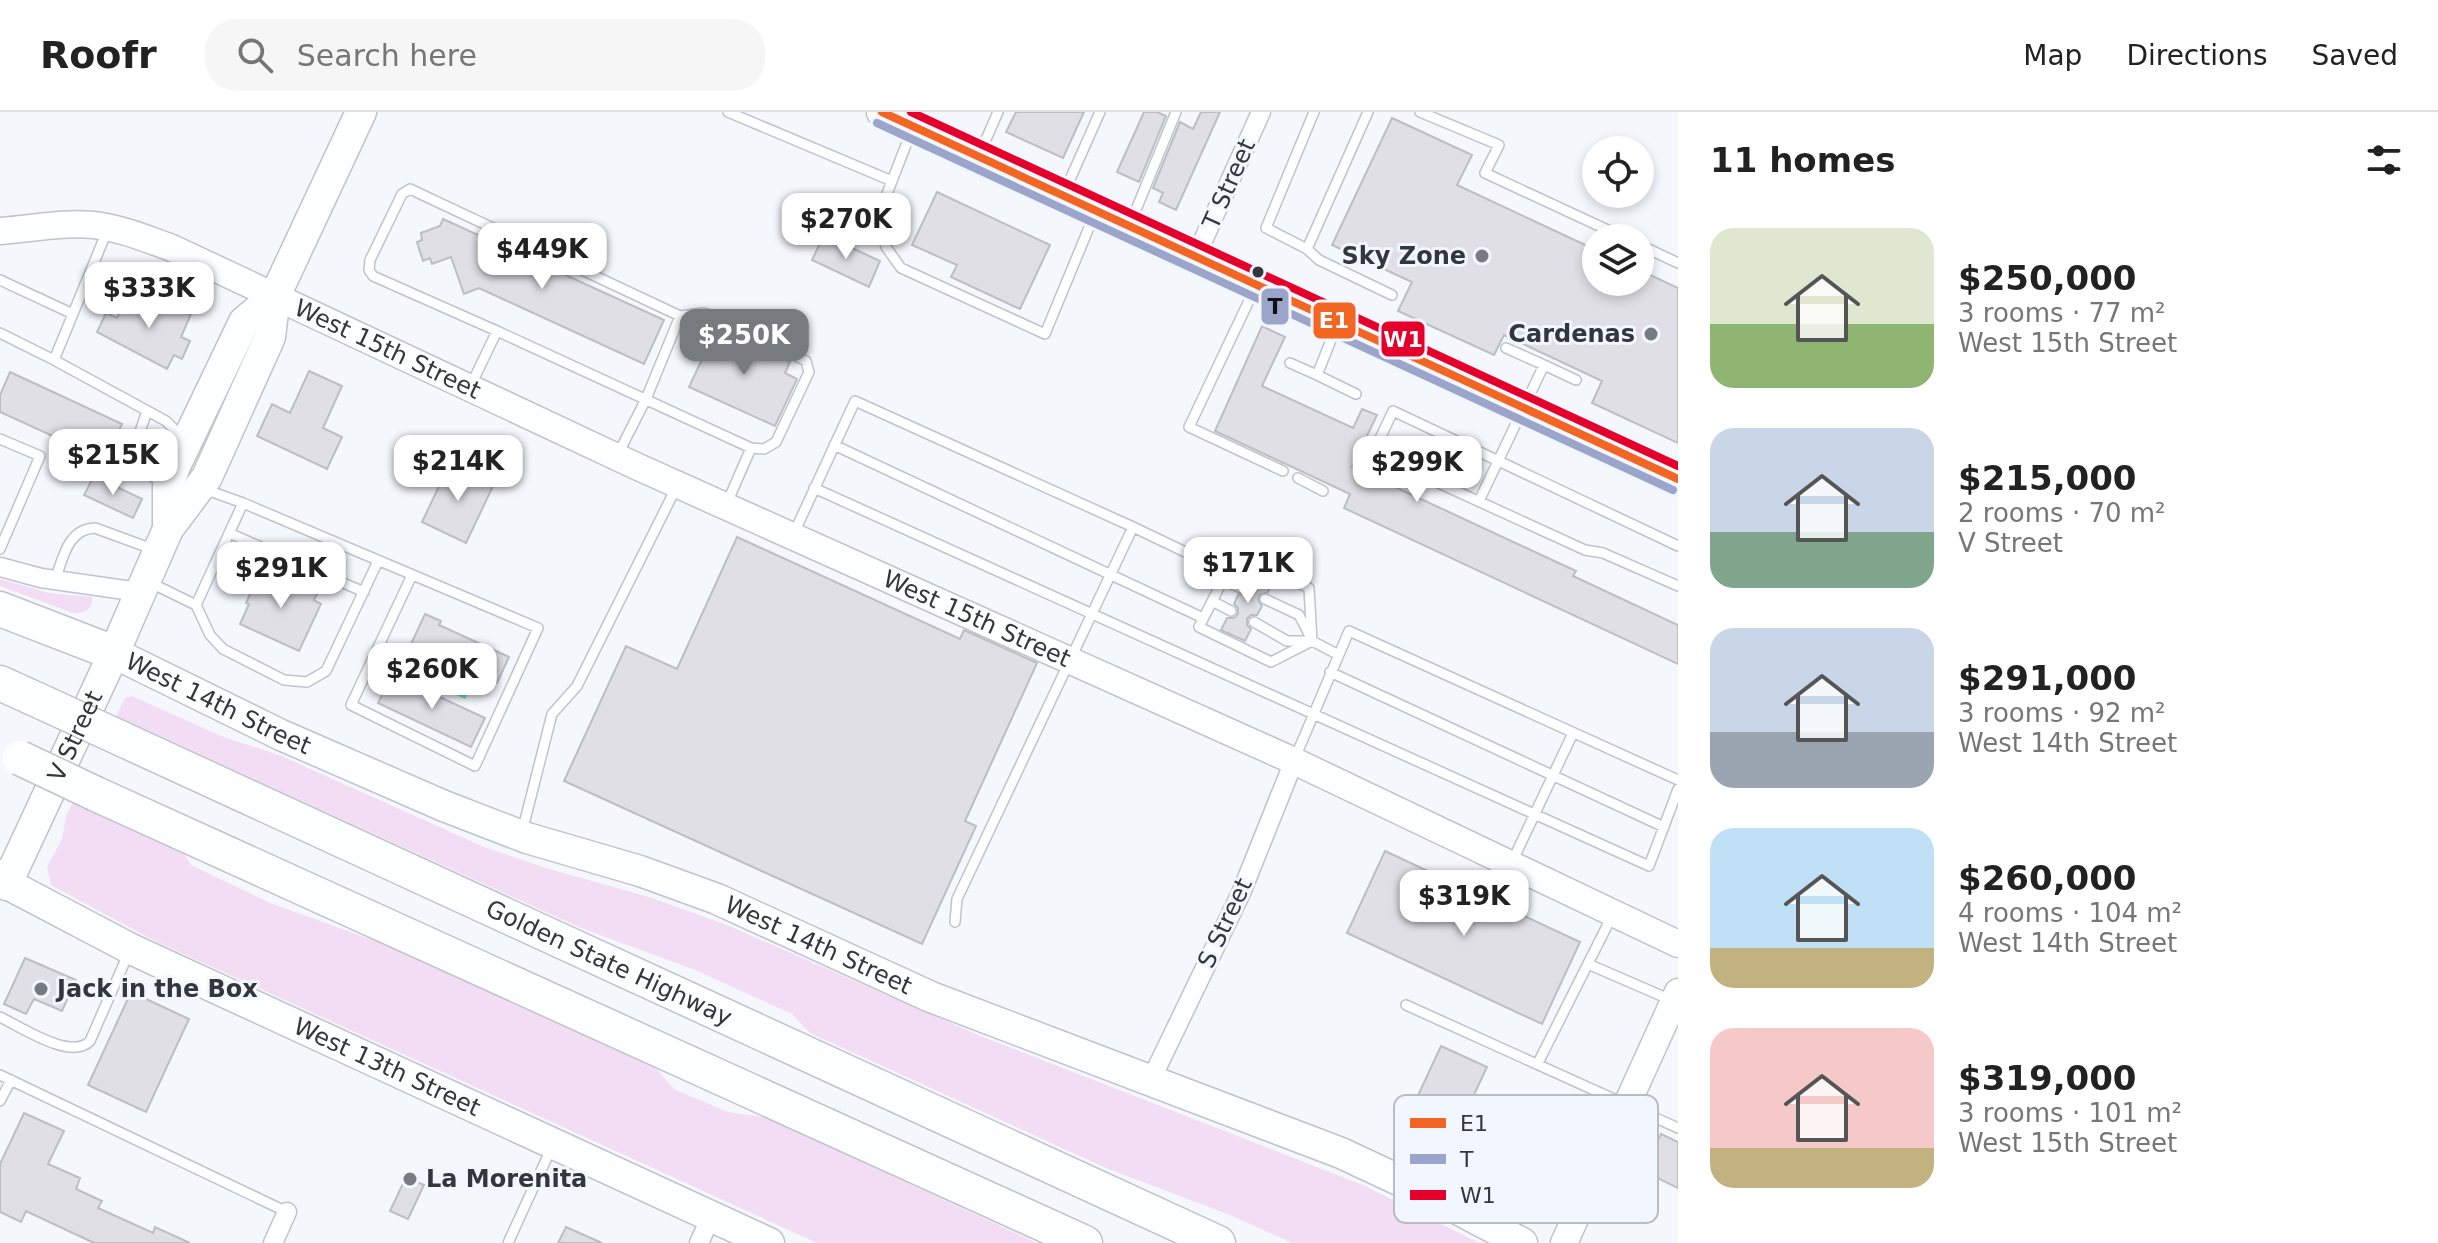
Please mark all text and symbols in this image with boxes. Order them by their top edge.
search box [205,19,765,91]
text: Roofr [40,33,157,77]
icon: search [233,33,277,77]
text: Search here [297,38,477,73]
text: Map [2023,39,2082,72]
text: Directions [2126,39,2267,72]
text: Saved [2311,39,2398,72]
street label: T Street [1196,135,1261,234]
map controls [1582,136,1654,296]
button: locate [1582,136,1654,208]
icon: filters [2362,138,2406,182]
text: 11 homes [1710,140,1895,180]
pin: $270K [790,193,902,261]
text: $270K [800,204,892,234]
pin: $449K [486,223,598,291]
button: layers [1582,224,1654,296]
text: $449K [496,234,588,264]
place label: Sky Zone [1342,242,1466,270]
marker: Sky Zone [1473,247,1491,265]
text: $250,000 [1958,258,2137,298]
icon: home [1774,260,1870,356]
pin: $333K [93,262,205,330]
unlabelled marker [1250,264,1266,280]
text: $333K [103,273,195,303]
line badge: T [1260,287,1290,326]
street label: West 15th Street [290,294,485,405]
text: T [1267,294,1283,319]
text: 3 rooms · 77 m² [1958,298,2166,328]
line badge: E1 [1312,301,1357,340]
text: E1 [1319,308,1349,333]
pin: $250K [688,309,800,377]
text: $250K [698,320,790,350]
line badge: W1 [1380,320,1426,358]
place label: Cardenas [1508,320,1635,348]
marker: Cardenas [1642,325,1660,343]
text: W1 [1383,327,1423,352]
text: West 15th Street [1958,328,2177,358]
pin: $215K [57,429,169,497]
pin: $214K [402,435,514,503]
pin: $299K [1361,436,1473,504]
text: $215K [67,440,159,470]
text: $214K [412,446,504,476]
text: $299K [1371,447,1463,477]
text: $215,000 [1958,458,2137,498]
icon: home [1774,460,1870,556]
text: 2 rooms · 70 m² [1958,498,2166,528]
text: V Street [1958,528,2063,558]
pin: $171K [1192,537,1304,605]
pin: $291K [225,542,337,610]
text: $171K [1202,548,1294,578]
text: $291K [235,553,327,583]
street label: West 15th Street [879,565,1075,673]
pin: $260K [376,643,488,711]
street label: West 14th Street [121,647,315,760]
text: $260K [386,654,478,684]
text: $291,000 [1958,658,2137,698]
icon: home [1774,660,1870,756]
street label: V Street [42,686,108,786]
text: 3 rooms · 92 m² [1958,698,2166,728]
text: West 14th Street [1958,728,2177,758]
text: $260,000 [1958,858,2137,898]
icon: home [1774,860,1870,956]
pin: $319K [1408,870,1520,938]
street label: S Street [1192,874,1258,972]
text: $319K [1418,881,1510,911]
street label: West 14th Street [721,891,916,1000]
street label: Golden State Highway [481,894,736,1032]
text: 4 rooms · 104 m² [1958,898,2182,928]
text: West 14th Street [1958,928,2177,958]
place label: Jack in the Box [55,975,258,1003]
marker: Jack in the Box [32,980,50,998]
street label: West 13th Street [289,1012,485,1122]
text: $319,000 [1958,1058,2137,1098]
icon: home [1774,1060,1870,1156]
legend [1394,1095,1658,1223]
text: 3 rooms · 101 m² [1958,1098,2182,1128]
text: E1 [1460,1111,1488,1136]
text: West 15th Street [1958,1128,2177,1158]
text: T [1459,1147,1474,1172]
place label: La Morenita [426,1165,587,1193]
marker: La Morenita [401,1170,419,1188]
text: W1 [1460,1183,1496,1208]

